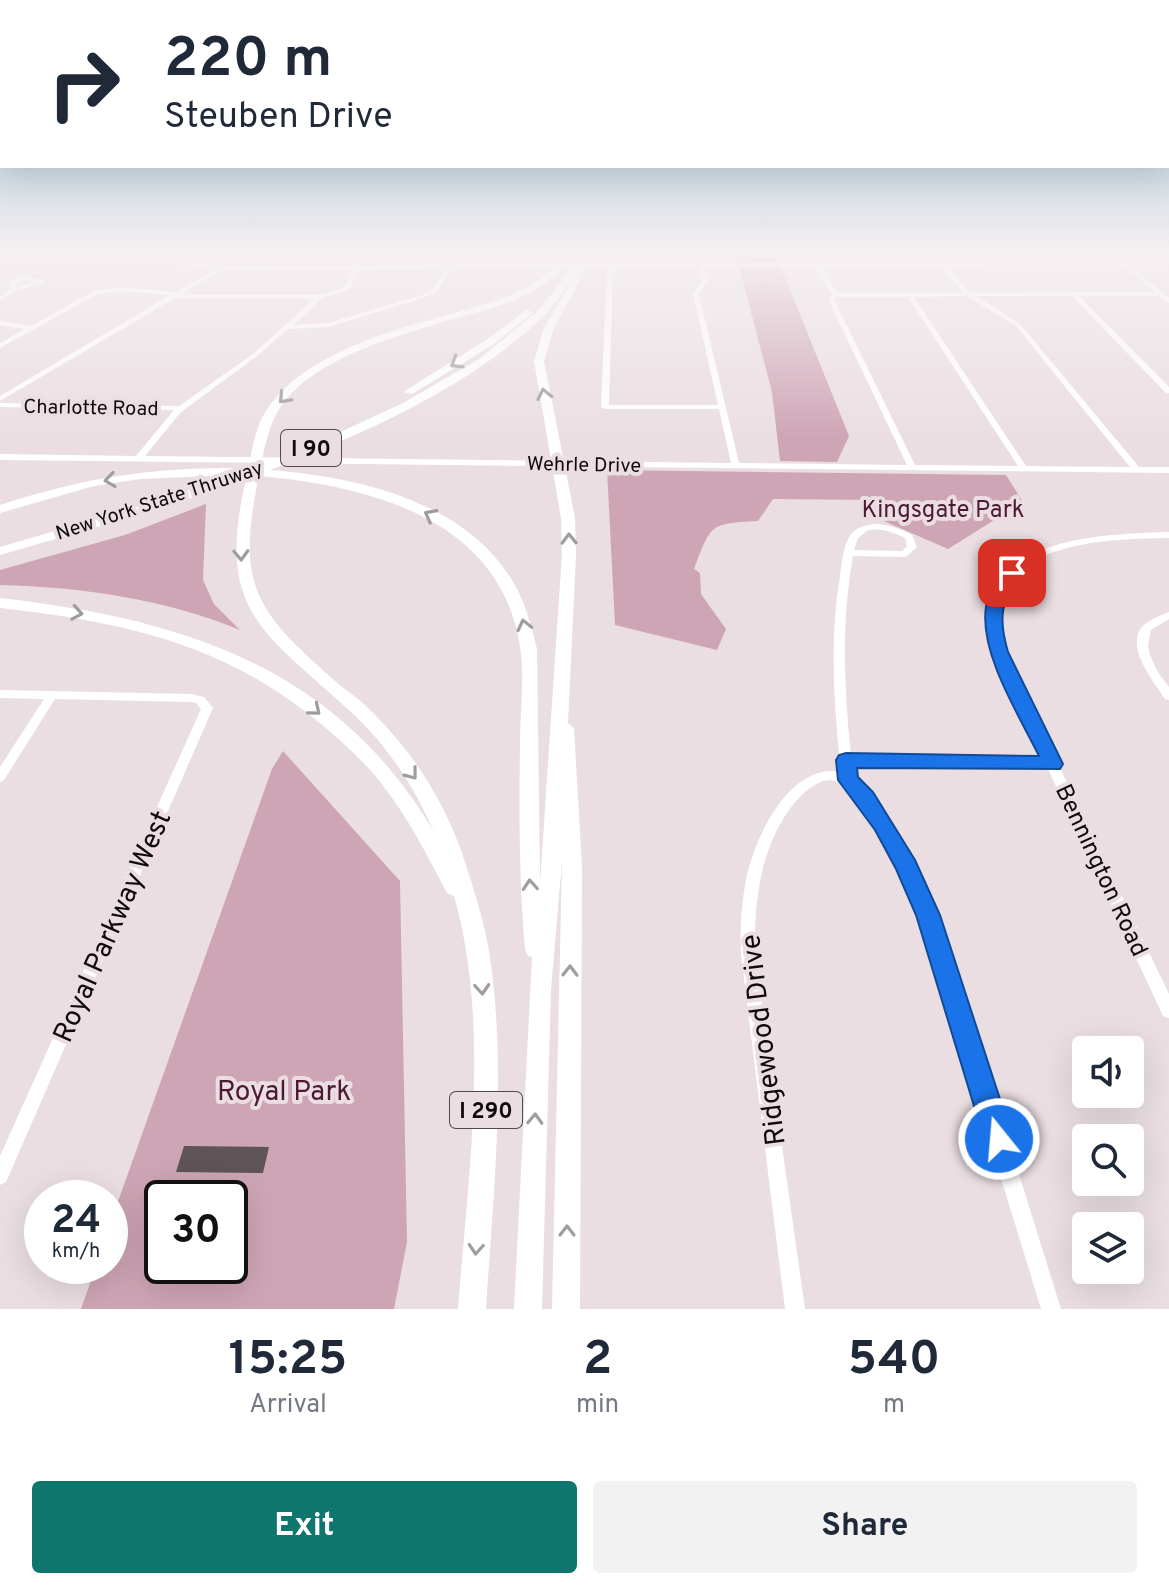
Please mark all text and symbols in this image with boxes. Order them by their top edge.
text: 220 m [164,26,332,96]
icon: right [32,32,136,136]
text: Steuben Drive [164,95,393,141]
one-way arrow [451,353,465,368]
one-way arrow [279,388,293,403]
one-way arrow [536,388,553,402]
street label: Charlotte Road [23,395,159,423]
road number: I 90 [281,430,341,466]
street label: Wehrle Drive [527,452,641,480]
street label: New York State Thruway [53,456,267,548]
one-way arrow [104,471,117,488]
park label: Kingsgate Park [861,496,1025,526]
one-way arrow [425,509,439,525]
one-way arrow [560,532,577,545]
pin [978,539,1046,607]
one-way arrow [233,549,250,562]
icon: arrive [990,551,1034,595]
one-way arrow [71,604,84,621]
one-way arrow [516,619,533,633]
one-way arrow [306,700,321,715]
one-way arrow [403,765,417,780]
street label: Bennington Road [1047,780,1153,962]
street label: Royal Parkway West [46,806,181,1049]
one-way arrow [522,878,539,891]
street label: Ridgewood Drive [734,932,796,1147]
one-way arrow [561,964,579,977]
one-way arrow [473,983,490,996]
map controls [1072,1036,1144,1284]
button: sound [1072,1036,1144,1108]
park label: Royal Park [217,1075,351,1111]
road number: I 290 [450,1092,522,1128]
position arrow [957,1097,1041,1181]
one-way arrow [527,1112,544,1125]
button: search [1072,1124,1144,1196]
speed limit sign: 30 [144,1180,248,1284]
text: 24 [51,1197,101,1247]
button: layers [1072,1212,1144,1284]
one-way arrow [558,1224,575,1237]
text: km/h [52,1239,100,1265]
one-way arrow [468,1243,485,1256]
text: 15:25 [229,1331,347,1391]
text: 2 [583,1331,612,1391]
text: 540 [848,1331,940,1391]
text: Arrival [249,1389,327,1422]
text: min [576,1389,619,1422]
text: m [883,1389,905,1422]
button: Exit [32,1481,577,1573]
button: Share [593,1481,1137,1573]

